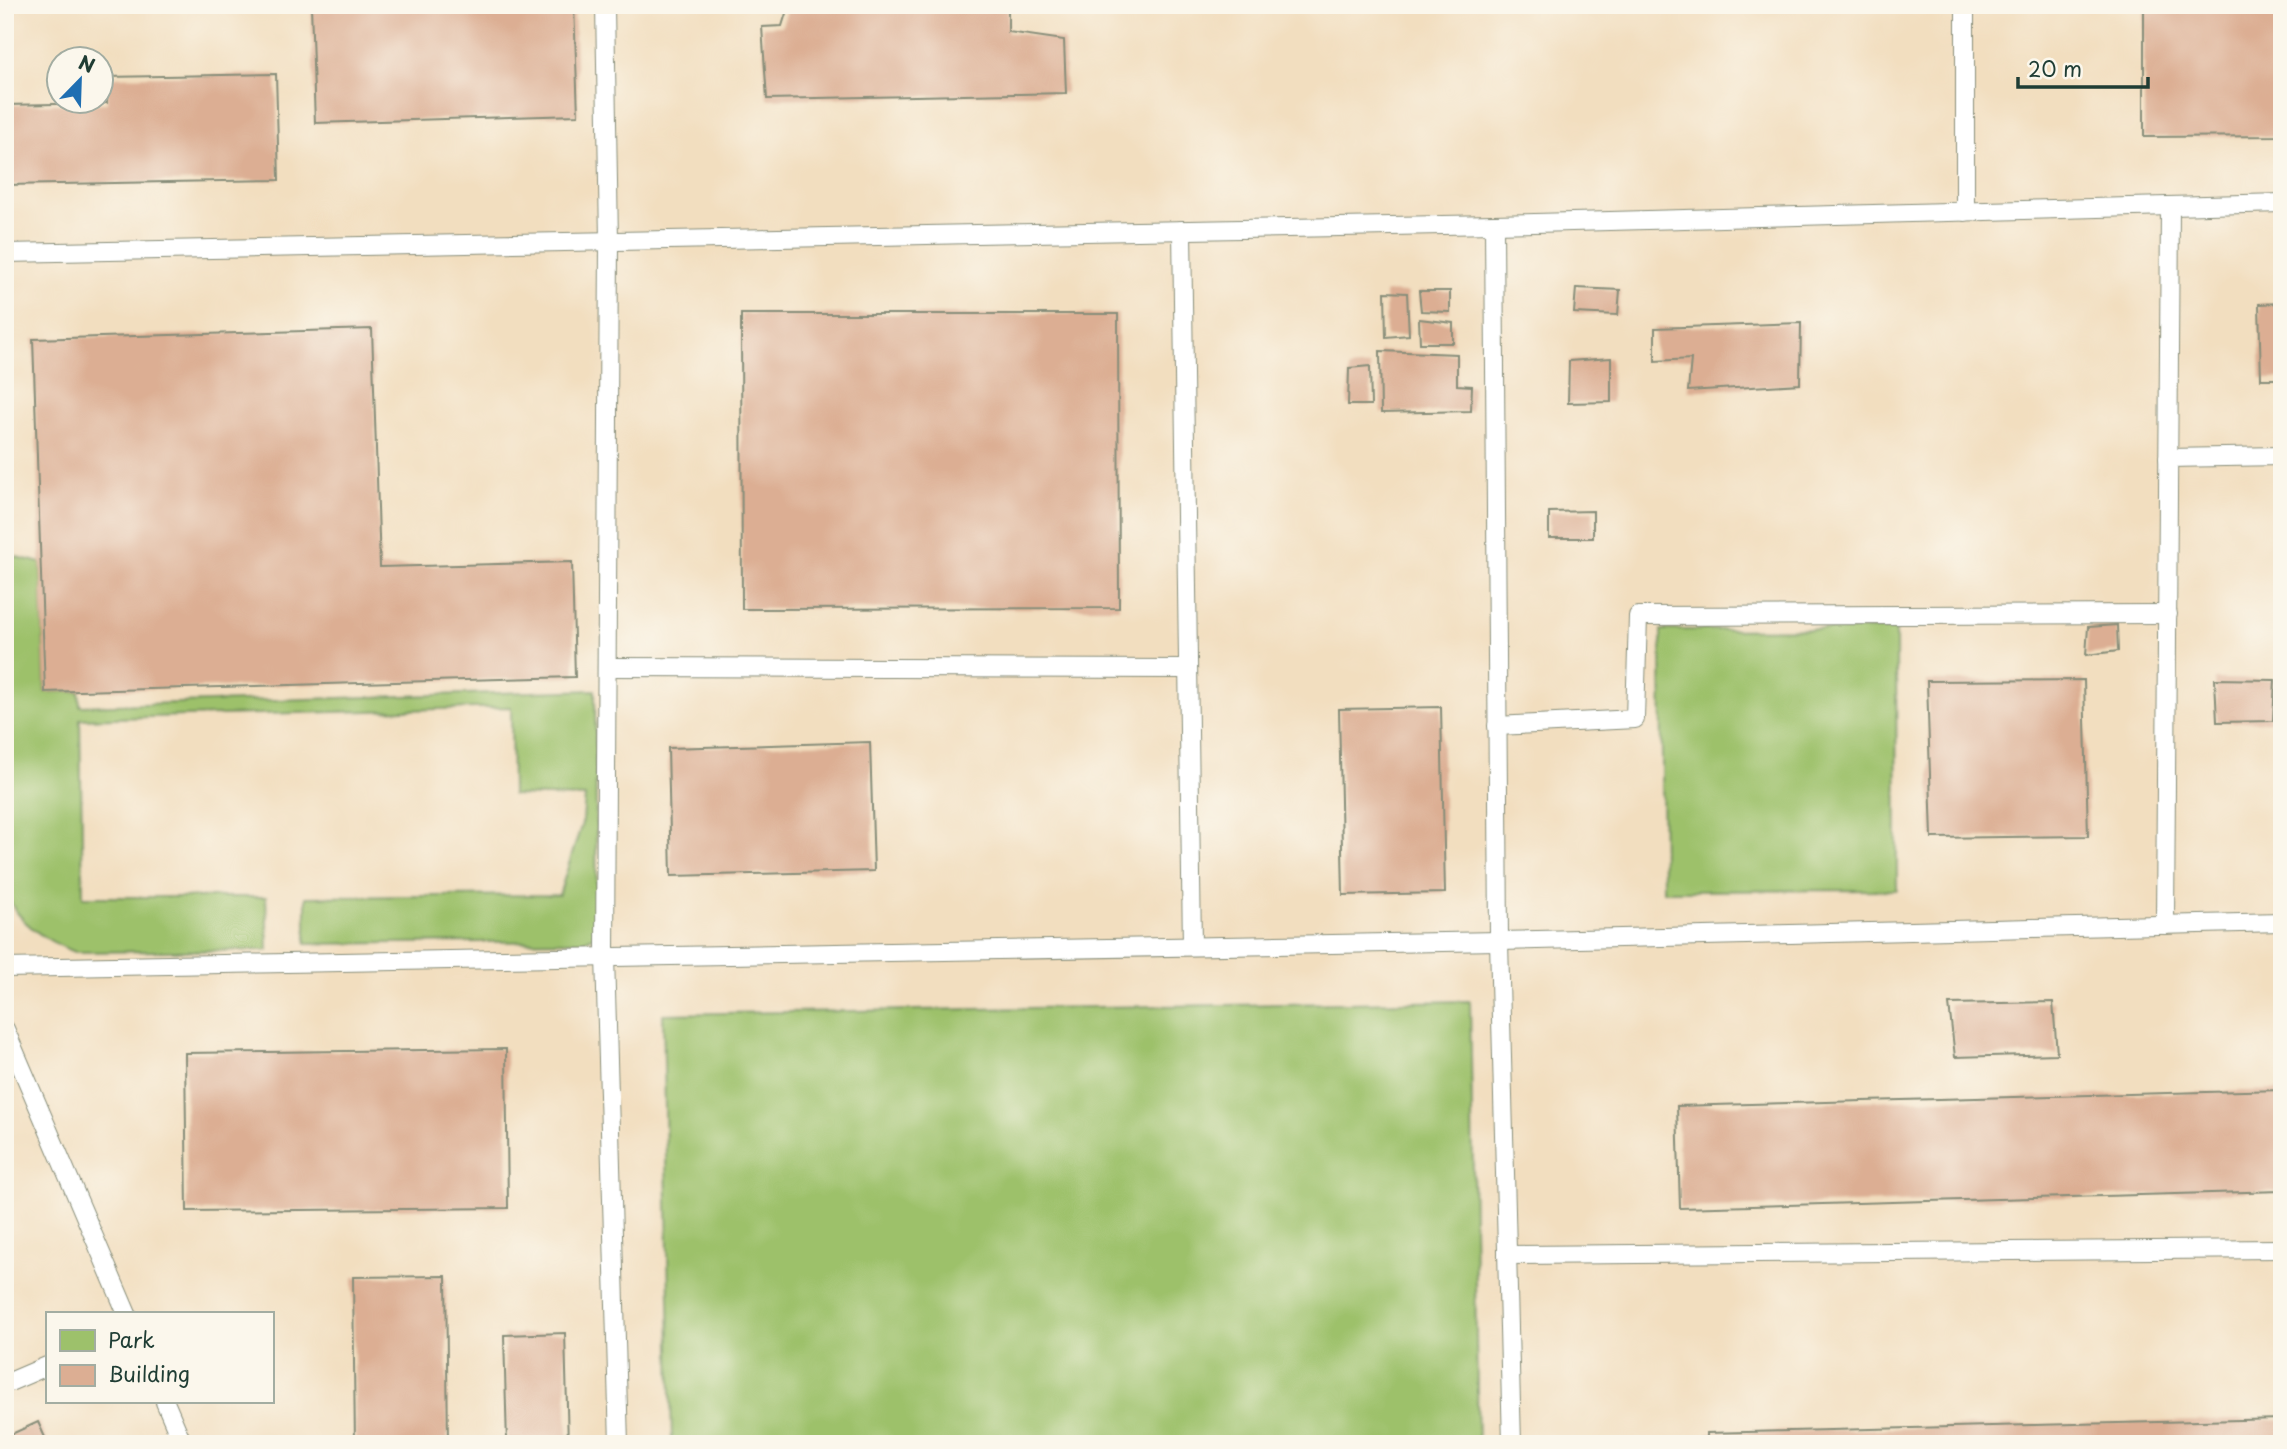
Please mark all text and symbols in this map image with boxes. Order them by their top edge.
north arrow [46,46,116,116]
scale bar [2018,46,2147,90]
text: N [75,48,99,79]
text: 20 m [2028,52,2082,84]
legend [46,1312,273,1404]
text: Park [108,1323,155,1355]
text: Building [108,1357,190,1389]

